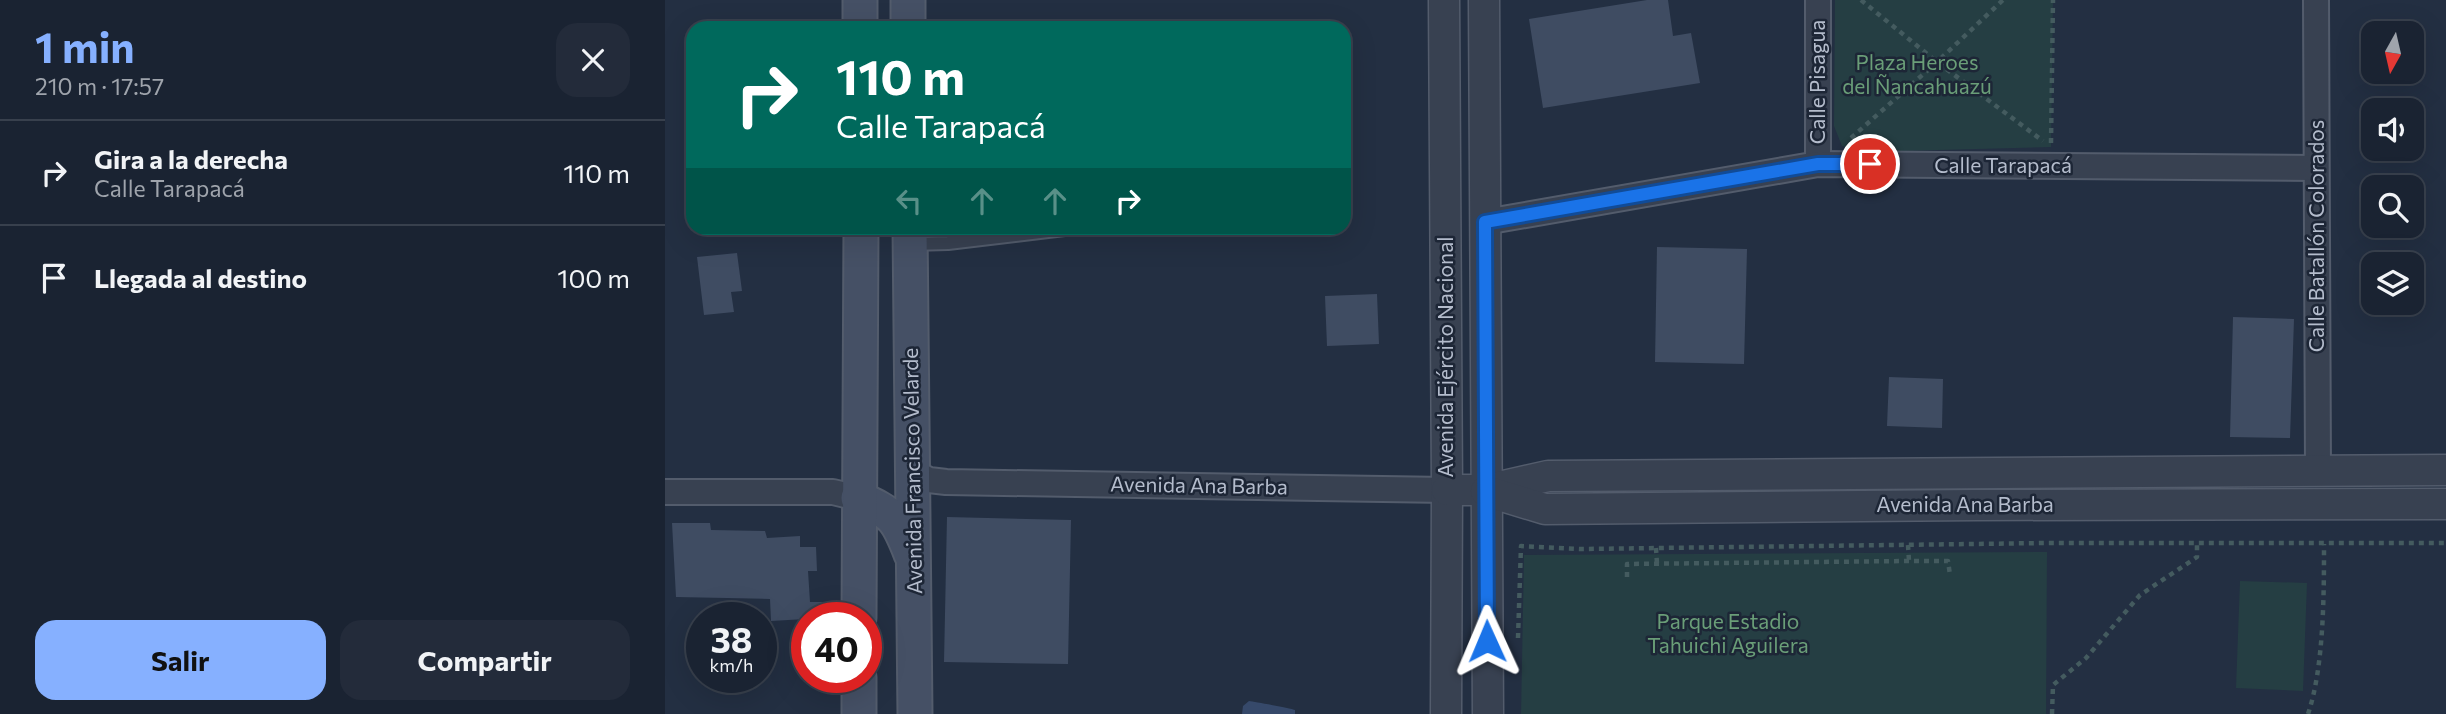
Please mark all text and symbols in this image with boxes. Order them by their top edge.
text: 1 min [35,20,135,72]
street label: Calle Pisagua [1804,20,1829,144]
north arrow [2361,21,2424,84]
map controls [2361,21,2424,315]
button: close [556,23,630,97]
text: 110 m [836,45,965,105]
icon: right [721,49,812,140]
park label: Plaza Heroes del Ñancahuazú [1842,49,1992,98]
text: 210 m · 17:57 [35,72,164,100]
button: sound [2361,98,2424,161]
text: Calle Tarapacá [836,105,1046,145]
street label: Calle Batallón Colorados [2303,120,2328,352]
pin [1840,134,1900,194]
text: Gira a la derecha [94,143,288,174]
icon: arrive [1851,145,1889,183]
street label: Calle Tarapacá [1934,152,2072,177]
icon: right [35,154,73,192]
text: 110 m [563,157,630,188]
text: Calle Tarapacá [94,174,245,202]
button: search [2361,175,2424,238]
icon: left [890,182,928,220]
icon: ahead [963,182,1001,220]
icon: ahead [1036,182,1074,220]
icon: right [1109,182,1147,220]
street label: Avenida Ejército Nacional [1432,237,1457,477]
button: layers [2361,252,2424,315]
icon: arrive [35,259,73,297]
text: Llegada al destino [94,262,307,293]
text: 100 m [557,262,630,293]
street label: Avenida Francisco Velarde [897,348,926,594]
street label: Avenida Ana Barba [1110,470,1288,499]
street label: Avenida Ana Barba [1876,491,2054,516]
speed limit sign: 40 [791,602,882,693]
position arrow [1450,604,1524,678]
park label: Parque Estadio Tahuichi Aguilera [1647,608,1809,657]
text: 38 [710,617,753,660]
button: Salir [35,620,326,700]
button: Compartir [340,620,630,700]
text: km/h [710,654,753,676]

